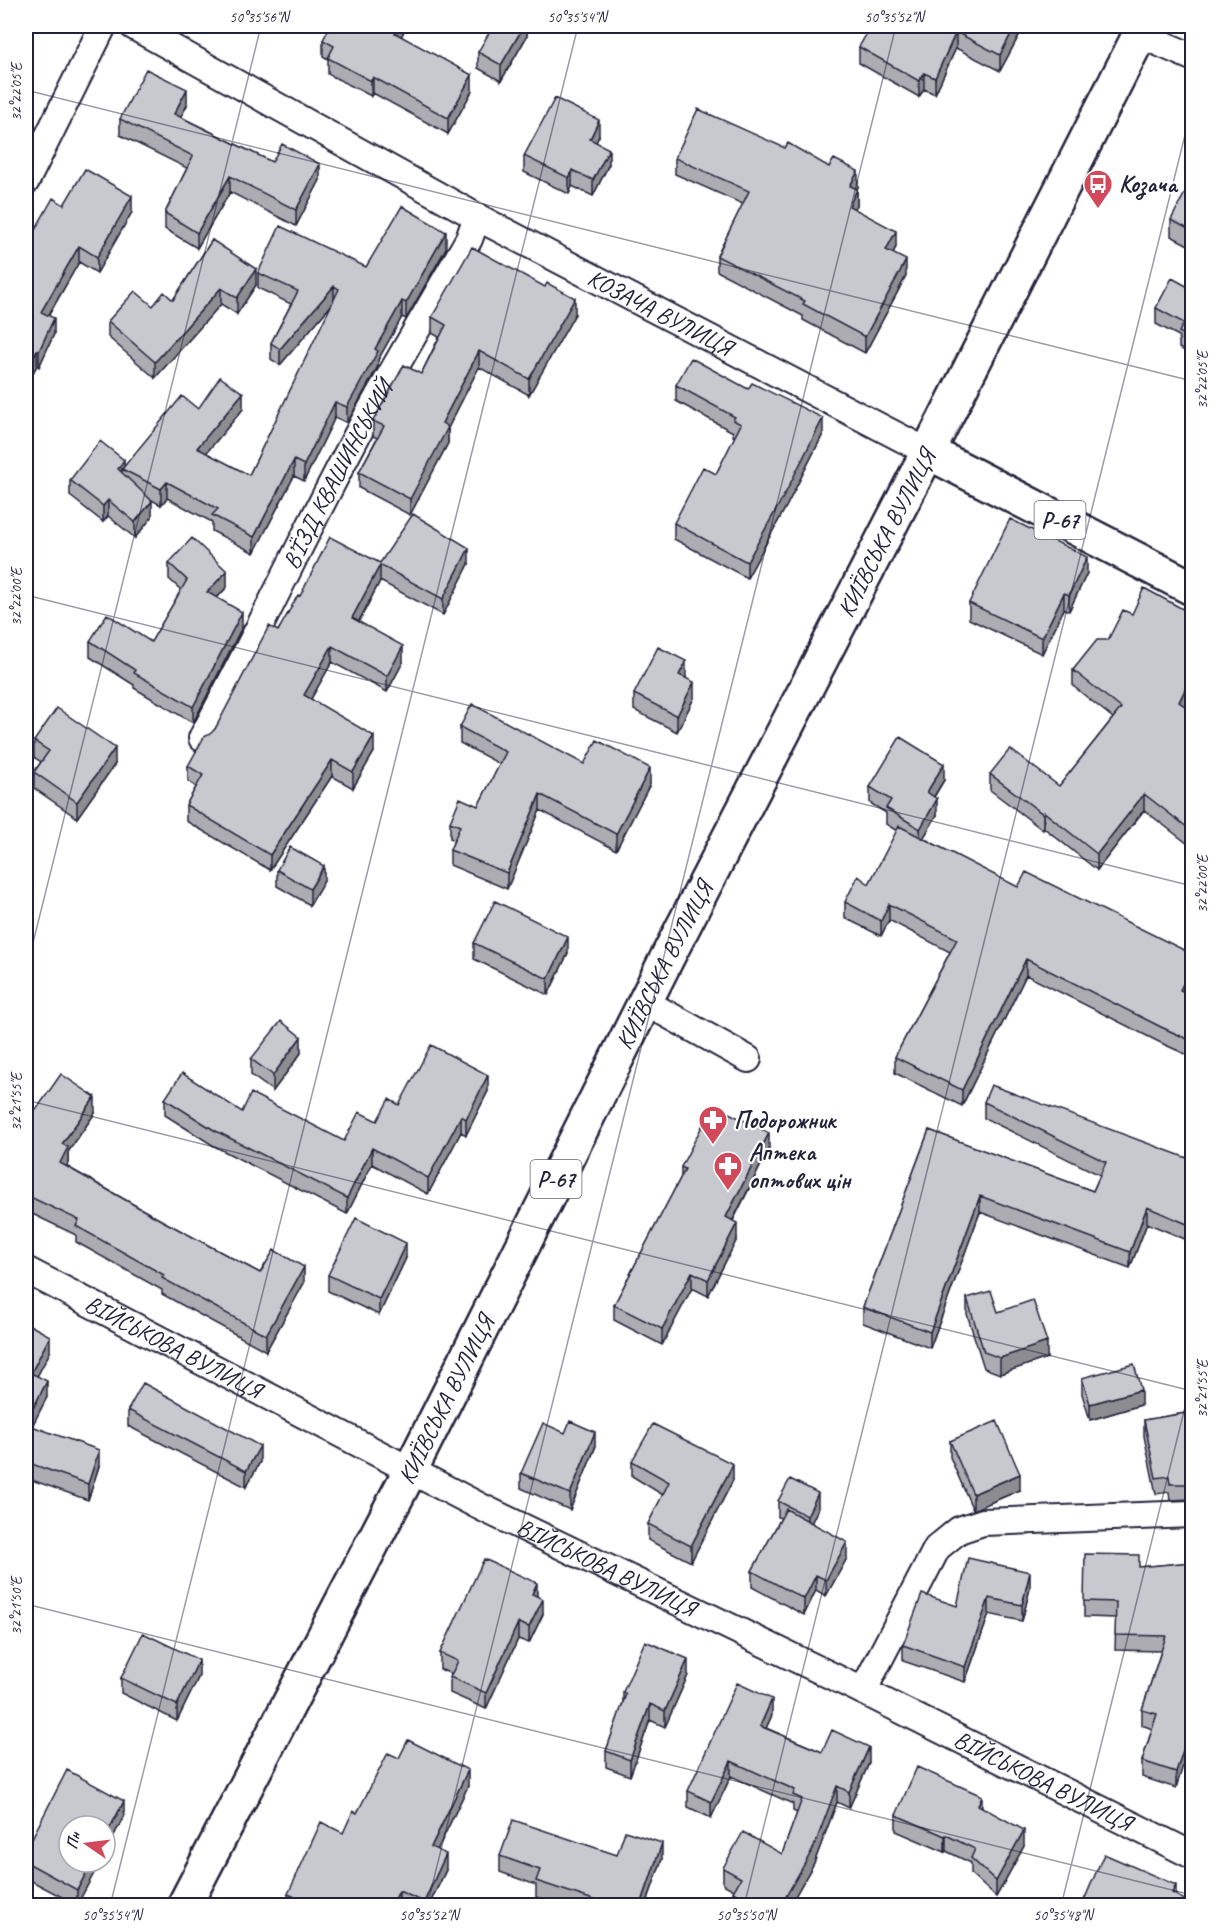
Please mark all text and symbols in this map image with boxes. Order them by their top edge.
text: 50°35'56"N [229,8,292,27]
text: 50°35'54"N [547,8,610,27]
text: 50°35'52"N [864,8,927,27]
text: 32°22'05"E [7,61,26,121]
bus stop icon: Козача [1082,168,1114,210]
place label: Козача [1119,169,1179,200]
street label: КОЗАЧА ВУЛИЦЯ [583,262,740,364]
text: 32°22'05"E [1193,349,1212,409]
street label: В’ЇЗД КВАШИНСЬКИЙ [276,372,401,574]
street label: КИЇВСЬКА ВУЛИЦЯ [831,441,943,622]
road number: Р-67 [1034,501,1086,539]
text: 32°22'00"E [7,566,26,626]
text: 32°22'00"E [1193,853,1212,913]
street label: КИЇВСЬКА ВУЛИЦЯ [609,873,721,1054]
text: 32°21'55"E [7,1071,26,1131]
pharmacy icon: Подорожник [697,1104,729,1146]
place label: Подорожник [734,1105,838,1135]
place label: Аптека оптових цін [749,1137,852,1195]
pharmacy icon: Аптека оптових цін [712,1150,744,1192]
road number: Р-67 [530,1160,582,1198]
street label: ВІЙСЬКОВА ВУЛИЦЯ [80,1288,270,1407]
street label: КИЇВСЬКА ВУЛИЦЯ [391,1307,502,1489]
text: 32°21'55"E [1193,1358,1212,1418]
street label: ВІЙСЬКОВА ВУЛИЦЯ [512,1512,704,1625]
text: 32°21'50"E [7,1575,26,1635]
street label: ВІЙСЬКОВА ВУЛИЦЯ [949,1724,1140,1839]
north arrow [57,1814,117,1874]
text: Пн [62,1829,85,1851]
text: 50°35'54"N [82,1906,145,1925]
text: 50°35'52"N [399,1906,462,1925]
text: 50°35'50"N [716,1906,779,1925]
text: 50°35'48"N [1033,1906,1096,1925]

